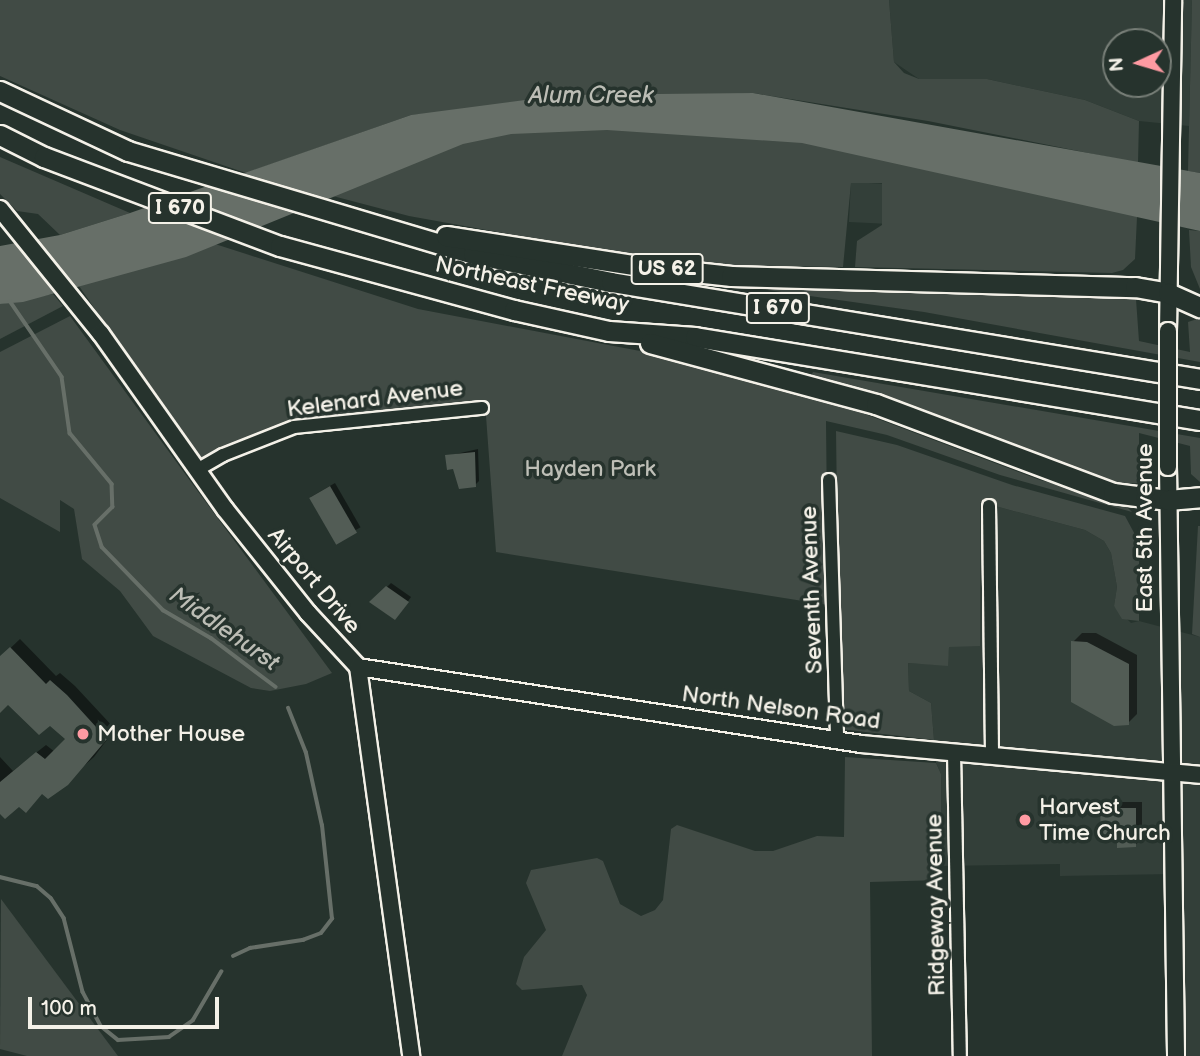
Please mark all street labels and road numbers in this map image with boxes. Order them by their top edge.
road number: I 670 [147,190,213,226]
street label: Northeast Freeway [433,251,631,319]
road number: US 62 [630,252,704,286]
road number: I 670 [745,290,811,326]
street label: Kelenard Avenue [285,375,465,423]
street label: East 5th Avenue [1131,443,1159,613]
street label: Seventh Avenue [795,506,829,674]
street label: Airport Drive [262,522,366,640]
street label: North Nelson Road [680,680,882,736]
street label: Ridgeway Avenue [921,813,951,997]

